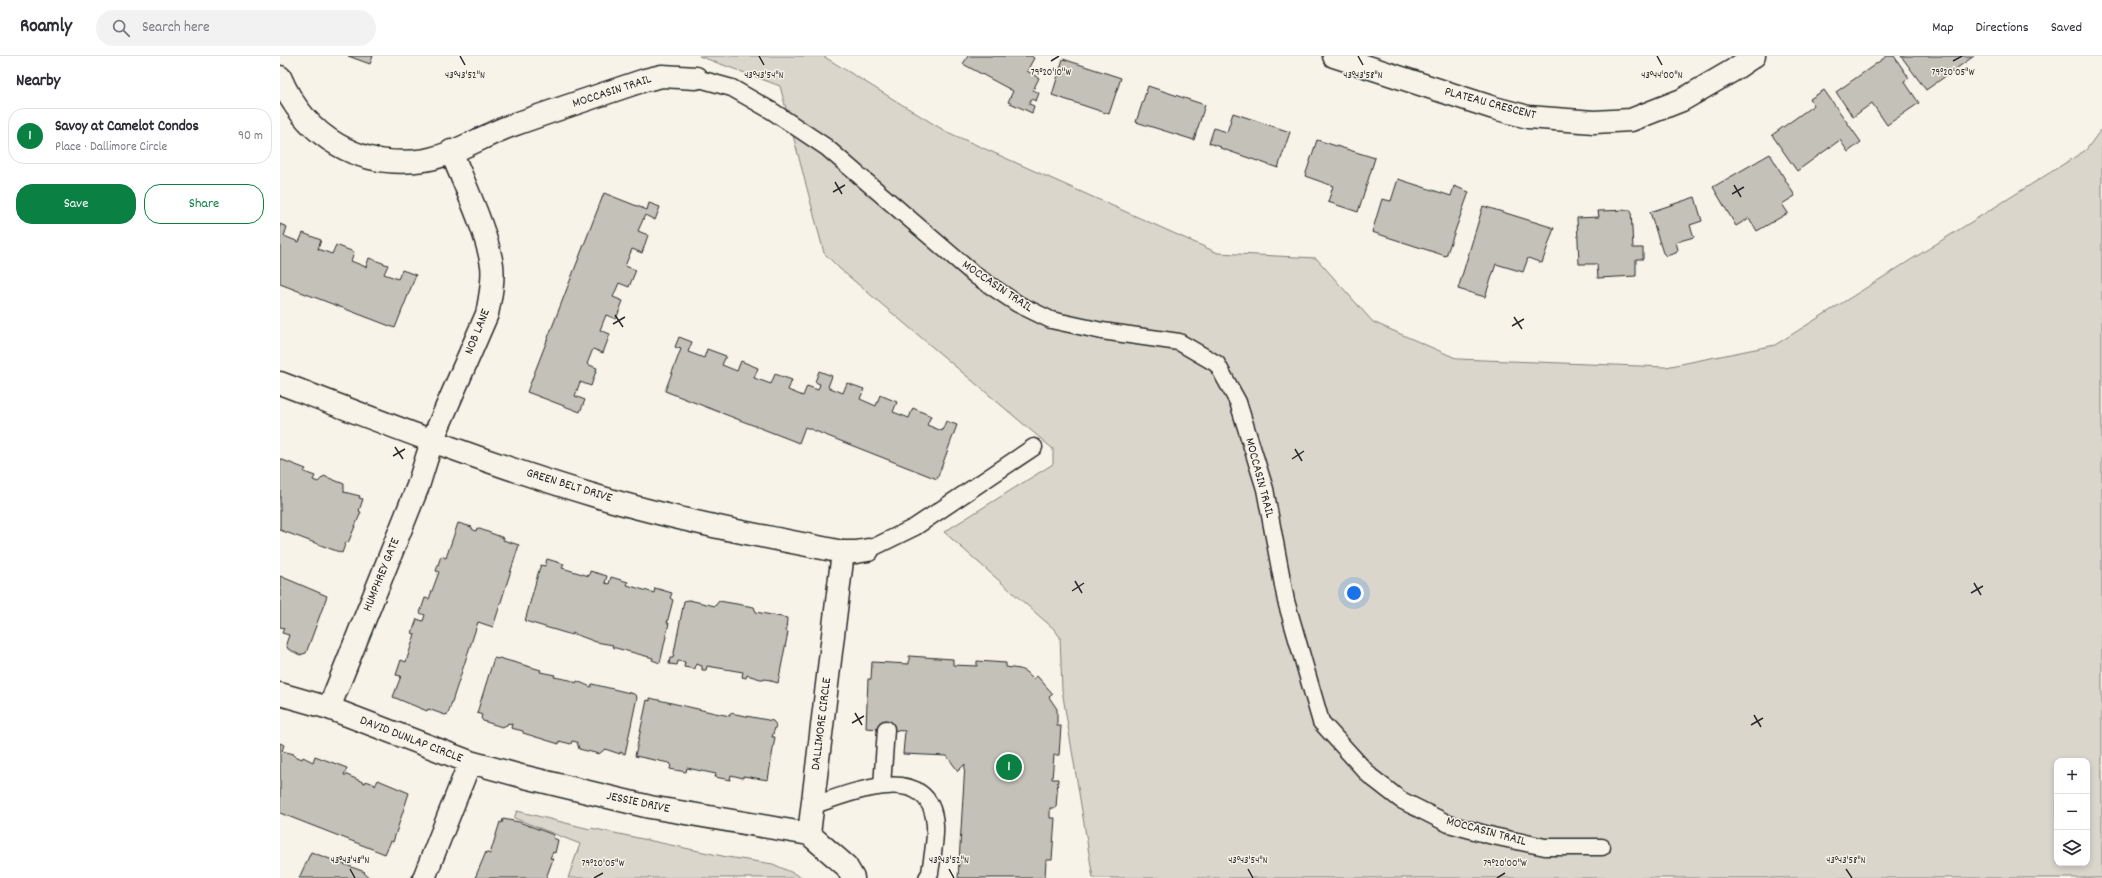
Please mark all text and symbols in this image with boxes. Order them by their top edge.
search box [96,10,376,46]
text: Roamly [20,14,72,41]
icon: search [110,17,132,39]
text: Search here [142,17,210,39]
text: Map [1932,18,1954,38]
text: Directions [1976,18,2029,38]
text: Saved [2051,18,2082,38]
text: 79°20'10"W [1031,66,1071,80]
text: 79°20'05"W [1932,66,1975,80]
text: 43°43'52"N [445,69,485,83]
text: 43°43'54"N [744,69,784,83]
text: 43°43'58"N [1343,69,1383,83]
text: 43°44'00"N [1641,69,1683,83]
text: Nearby [16,70,60,94]
street label: MOCCASIN TRAIL [570,70,655,114]
street label: PLATEAU CRESCENT [1442,83,1538,125]
text: Savoy at Camelot Condos [55,116,199,138]
text: 1 [29,127,31,146]
text: 90 m [238,127,263,146]
text: Place · Dallimore Circle [55,138,167,157]
button: Save [16,184,136,224]
button: Share [144,184,264,224]
street label: MOCCASIN TRAIL [958,256,1037,318]
street label: NOB LANE [460,306,496,358]
street label: MOCCASIN TRAIL [1239,436,1279,521]
street label: GREEN BELT DRIVE [524,464,614,508]
street label: HUMPHREY GATE [359,535,405,615]
your location [1344,583,1364,603]
street label: DALLIMORE CIRCLE [807,677,837,771]
street label: DAVID DUNLAP CIRCLE [357,712,465,768]
pin: 1 [996,752,1022,782]
map controls [2054,758,2090,866]
button: + [2054,758,2090,794]
street label: JESSIE DRIVE [605,787,671,819]
button: − [2054,794,2090,830]
street label: MOCCASIN TRAIL [1444,812,1529,852]
button: layers [2054,830,2090,866]
text: 43°43'48"N [330,854,370,868]
text: 43°43'52"N [929,854,969,868]
text: 43°43'54"N [1228,854,1268,868]
text: 43°43'58"N [1826,854,1866,868]
text: 79°20'05"W [582,857,625,871]
text: 79°20'00"W [1483,857,1527,871]

